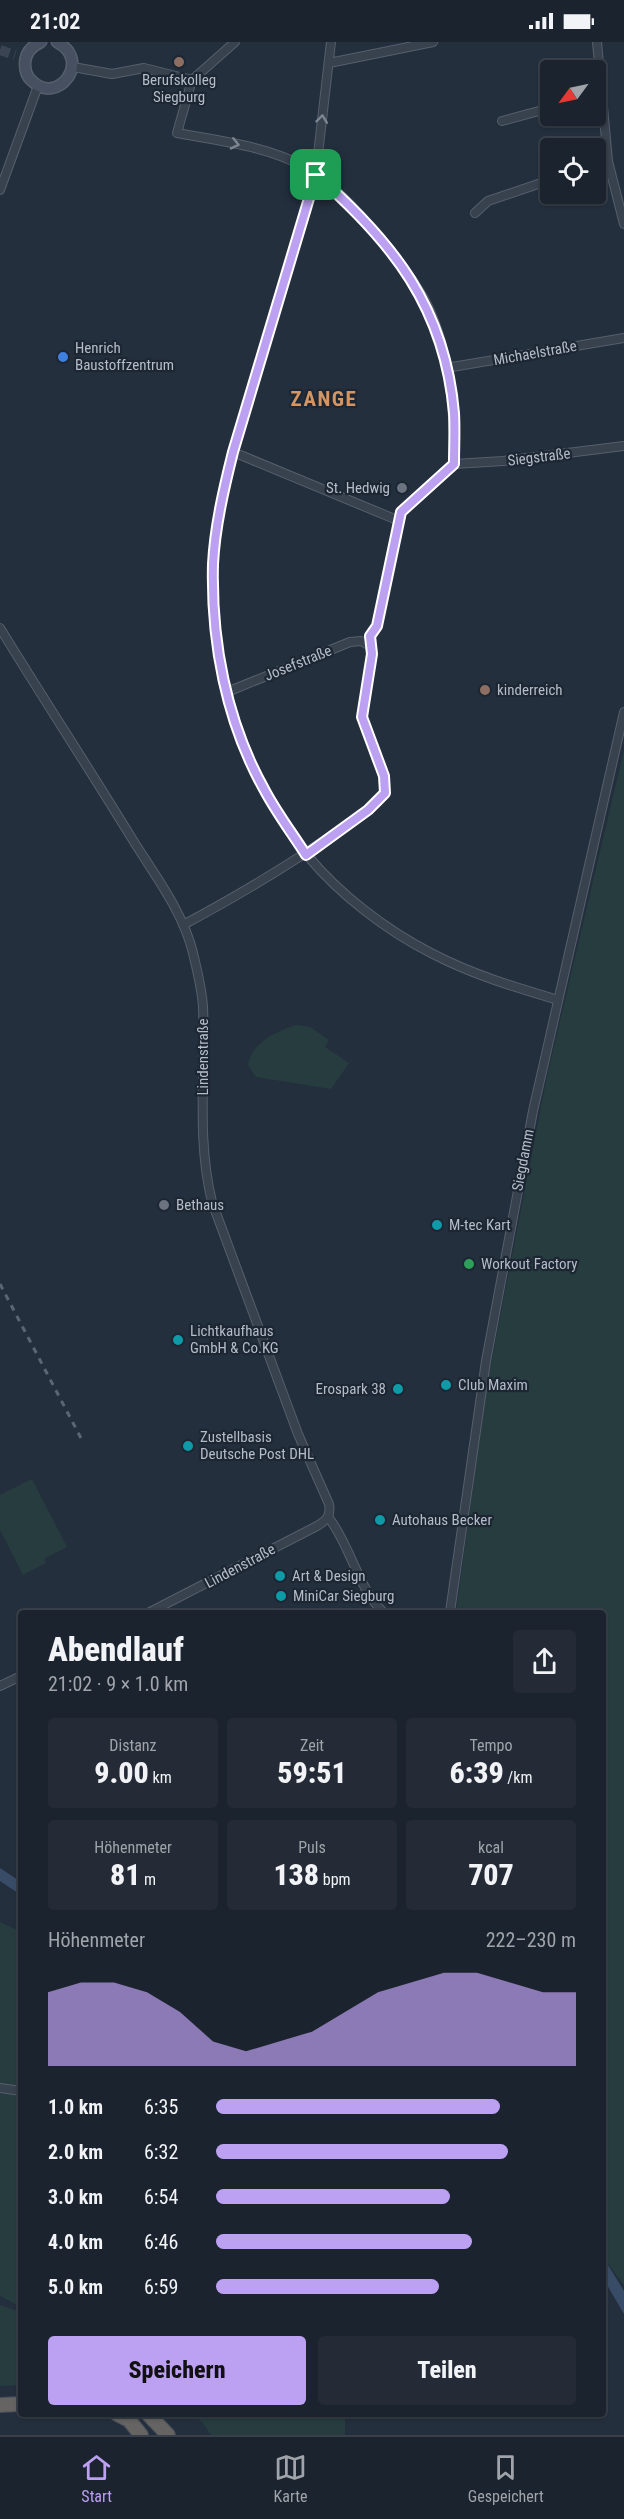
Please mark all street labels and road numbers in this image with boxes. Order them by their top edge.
street label: Michaelstraße [492,337,578,369]
street label: Siegstraße [507,444,571,470]
street label: Josefstraße [262,641,334,685]
street label: Lindenstraße [194,1018,212,1096]
street label: Siegdamm [508,1127,538,1193]
street label: Lindenstraße [202,1540,278,1592]

